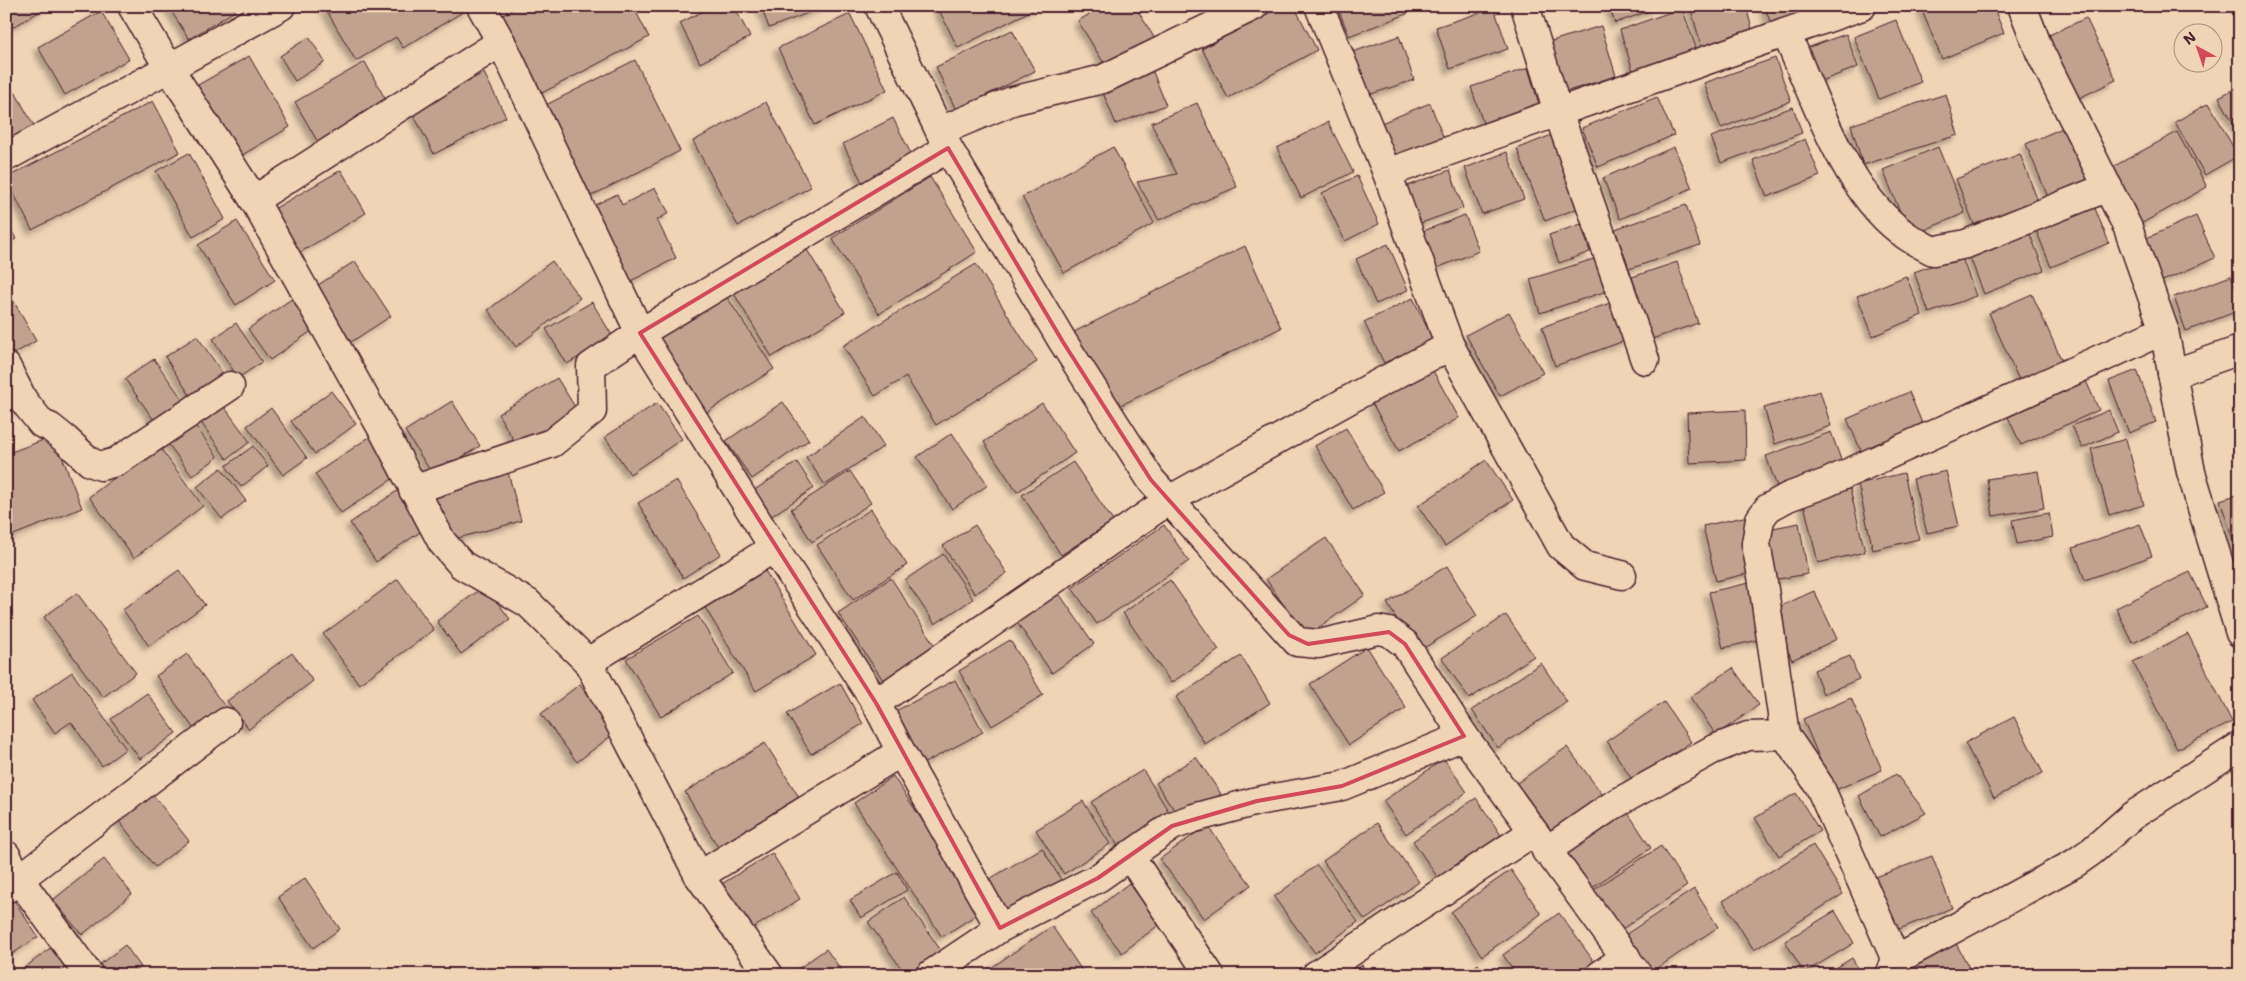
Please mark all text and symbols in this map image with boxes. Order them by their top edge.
north arrow [2174,22,2224,72]
text: N [2180,28,2200,49]

